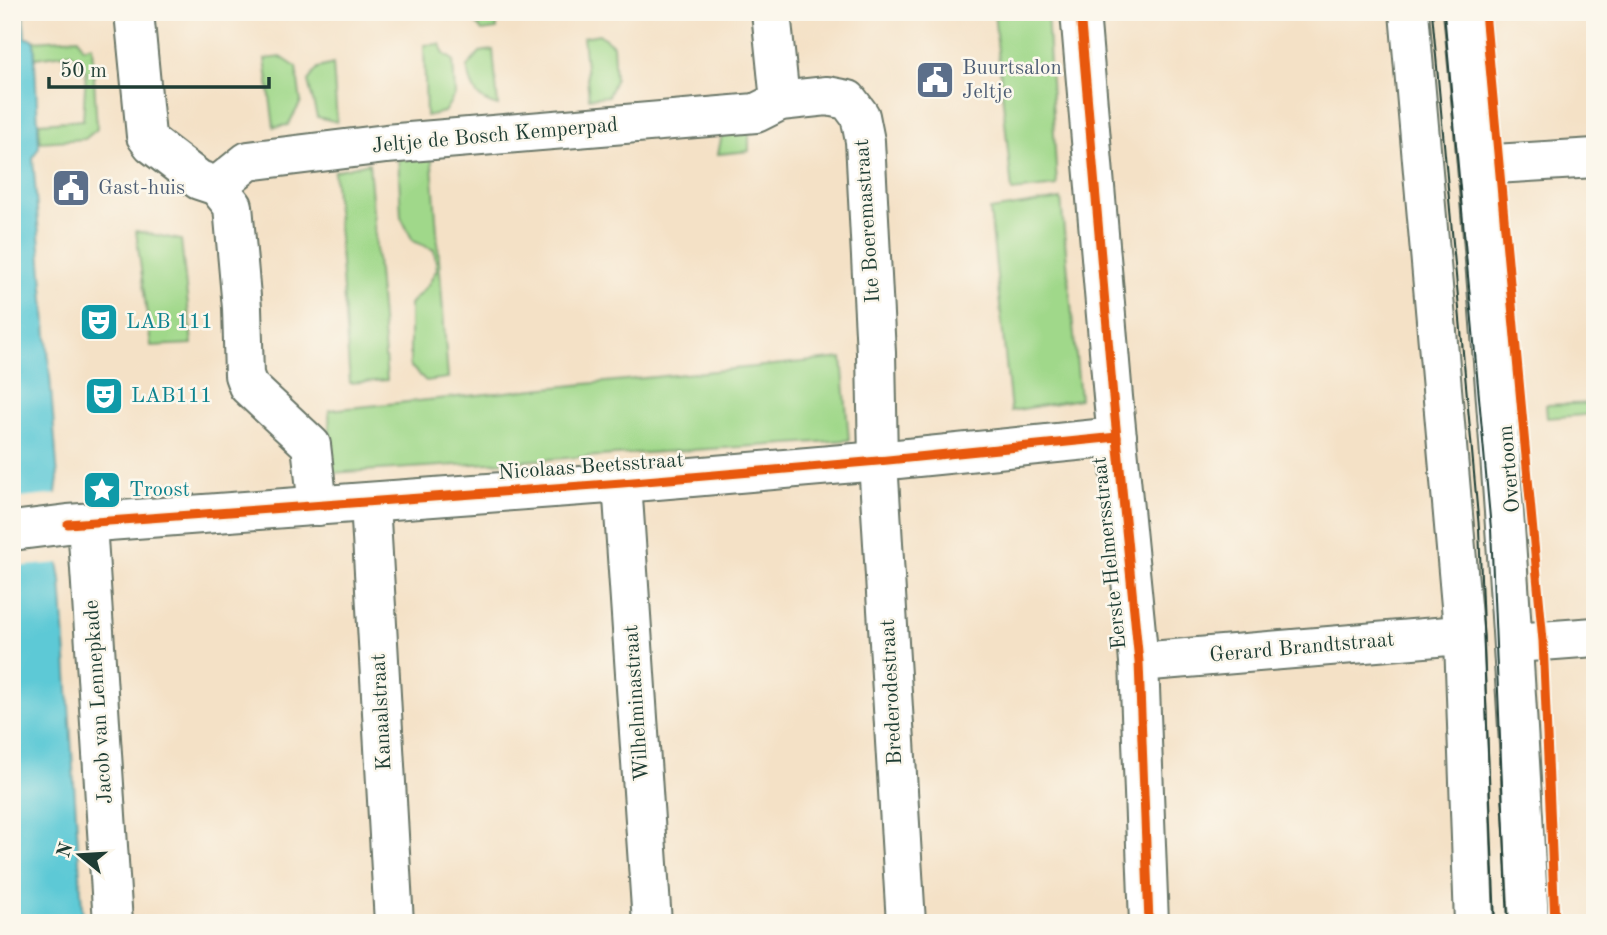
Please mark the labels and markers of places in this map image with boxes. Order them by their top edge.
place label: Buurtsalon Jeltje [962,58,1062,103]
public building icon: Buurtsalon Jeltje [914,59,956,101]
public building icon: Gast-huis [50,167,92,209]
place label: Gast-huis [98,178,185,199]
theatre icon: LAB 111 [78,301,120,343]
place label: LAB 111 [126,312,213,333]
theatre icon: LAB111 [83,375,125,417]
place label: LAB111 [131,386,212,407]
place icon: Troost [81,469,123,511]
place label: Troost [129,480,190,501]

